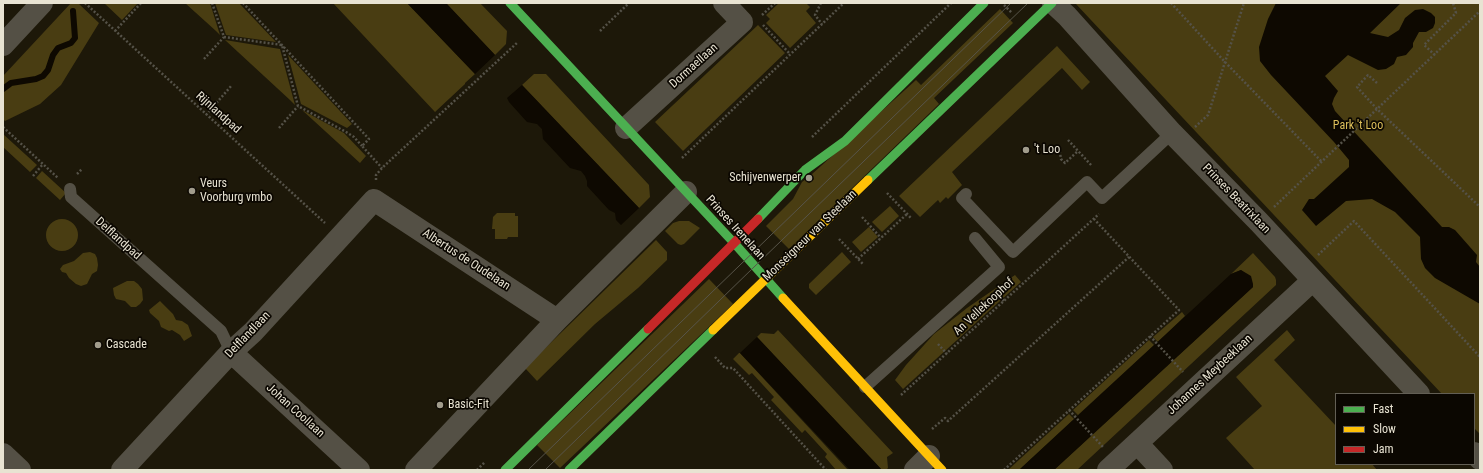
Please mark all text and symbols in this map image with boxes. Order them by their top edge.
street label: Dormaellaan [667,41,721,91]
street label: Rijnlandpad [193,89,243,137]
park label: Park 't Loo [1333,119,1383,133]
place label: 't Loo [1034,143,1060,157]
marker: 't Loo [1021,145,1031,155]
street label: Prinses Beatrixlaan [1199,161,1273,237]
place label: Schijvenwerper [729,171,801,185]
marker: Schijvenwerper [804,173,814,183]
place label: Veurs Voorburg vmbo [200,177,272,205]
marker: Veurs Voorburg vmbo [187,186,197,196]
street label: Monseigneur van Steelaan [760,187,860,285]
street label: Prinses Irenelaan [702,193,768,263]
street label: Delflandpad [92,215,144,263]
street label: Albertus de Oudelaan [419,226,513,294]
street label: An Vellekoophof [951,275,1017,339]
street label: Delflandlaan [222,309,274,361]
street label: Johannes Meybeeklaan [1164,332,1256,418]
place label: Cascade [106,338,147,352]
marker: Cascade [93,340,103,350]
street label: Johan Coollaan [263,381,327,441]
legend [1335,393,1475,465]
place label: Basic-Fit [448,398,489,412]
marker: Basic-Fit [435,400,445,410]
text: Fast [1373,402,1393,416]
text: Slow [1373,422,1396,436]
text: Jam [1373,442,1394,456]

